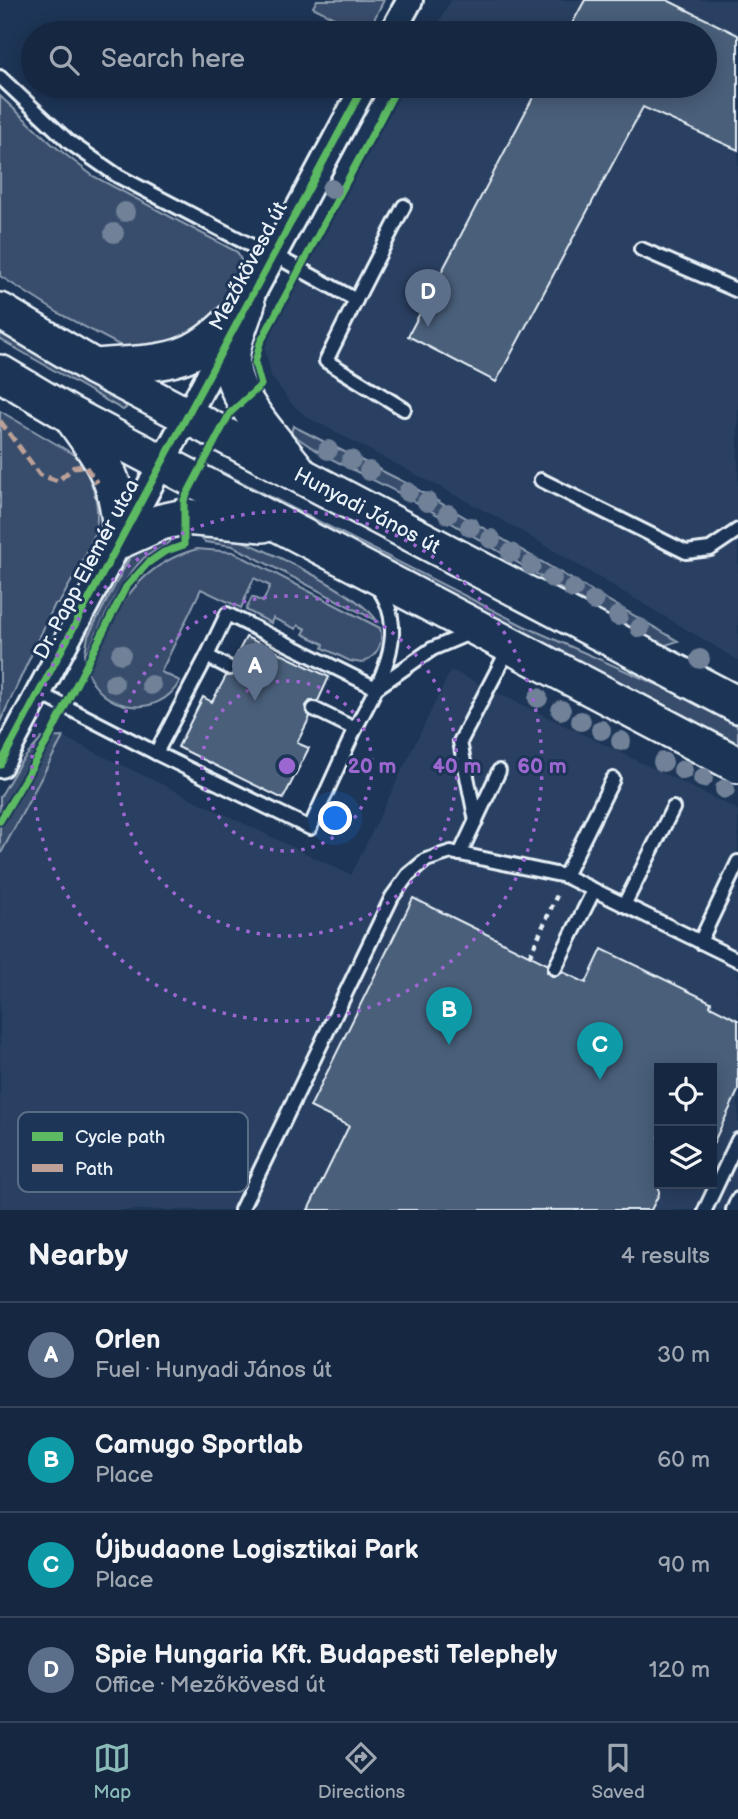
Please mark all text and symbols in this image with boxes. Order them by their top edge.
search box [21,21,717,98]
icon: search [45,41,83,79]
text: Search here [101,44,245,75]
street label: Mezőkövesd út [204,197,293,335]
pin: D [405,269,451,327]
street label: Hunyadi János út [290,462,445,560]
street label: Dr. Papp Elemér utca [28,475,145,664]
pin: A [232,643,278,701]
centre of rings [275,754,299,778]
text: 20 m [348,754,396,779]
text: 40 m [432,754,482,779]
text: 60 m [517,754,567,779]
your location [318,801,352,835]
pin: B [426,987,472,1045]
pin: C [577,1022,623,1080]
map controls [654,1063,717,1189]
button: locate [654,1063,717,1126]
legend [18,1112,248,1192]
text: Cycle path [75,1126,165,1149]
button: layers [654,1126,717,1189]
text: Path [75,1158,113,1181]
text: Nearby [28,1238,128,1274]
text: 4 results [621,1242,710,1270]
text: Orlen [95,1325,160,1356]
text: A [44,1341,58,1369]
text: 30 m [657,1341,710,1369]
text: Fuel · Hunyadi János út [95,1356,332,1384]
text: Camugo Sportlab [95,1430,303,1461]
text: B [43,1446,59,1474]
text: 60 m [657,1446,710,1474]
text: Place [95,1461,153,1489]
text: Újbudaone Logisztikai Park [95,1535,418,1566]
text: C [43,1551,59,1579]
text: 90 m [658,1551,710,1579]
text: Place [95,1566,153,1594]
text: Spie Hungaria Kft. Budapesti Telephely [95,1640,557,1671]
text: D [43,1656,59,1684]
text: 120 m [649,1656,710,1684]
text: Office · Mezőkövesd út [95,1671,325,1699]
tab: Map [93,1739,131,1804]
tab: Directions [318,1739,405,1804]
tab: Saved [591,1739,645,1804]

